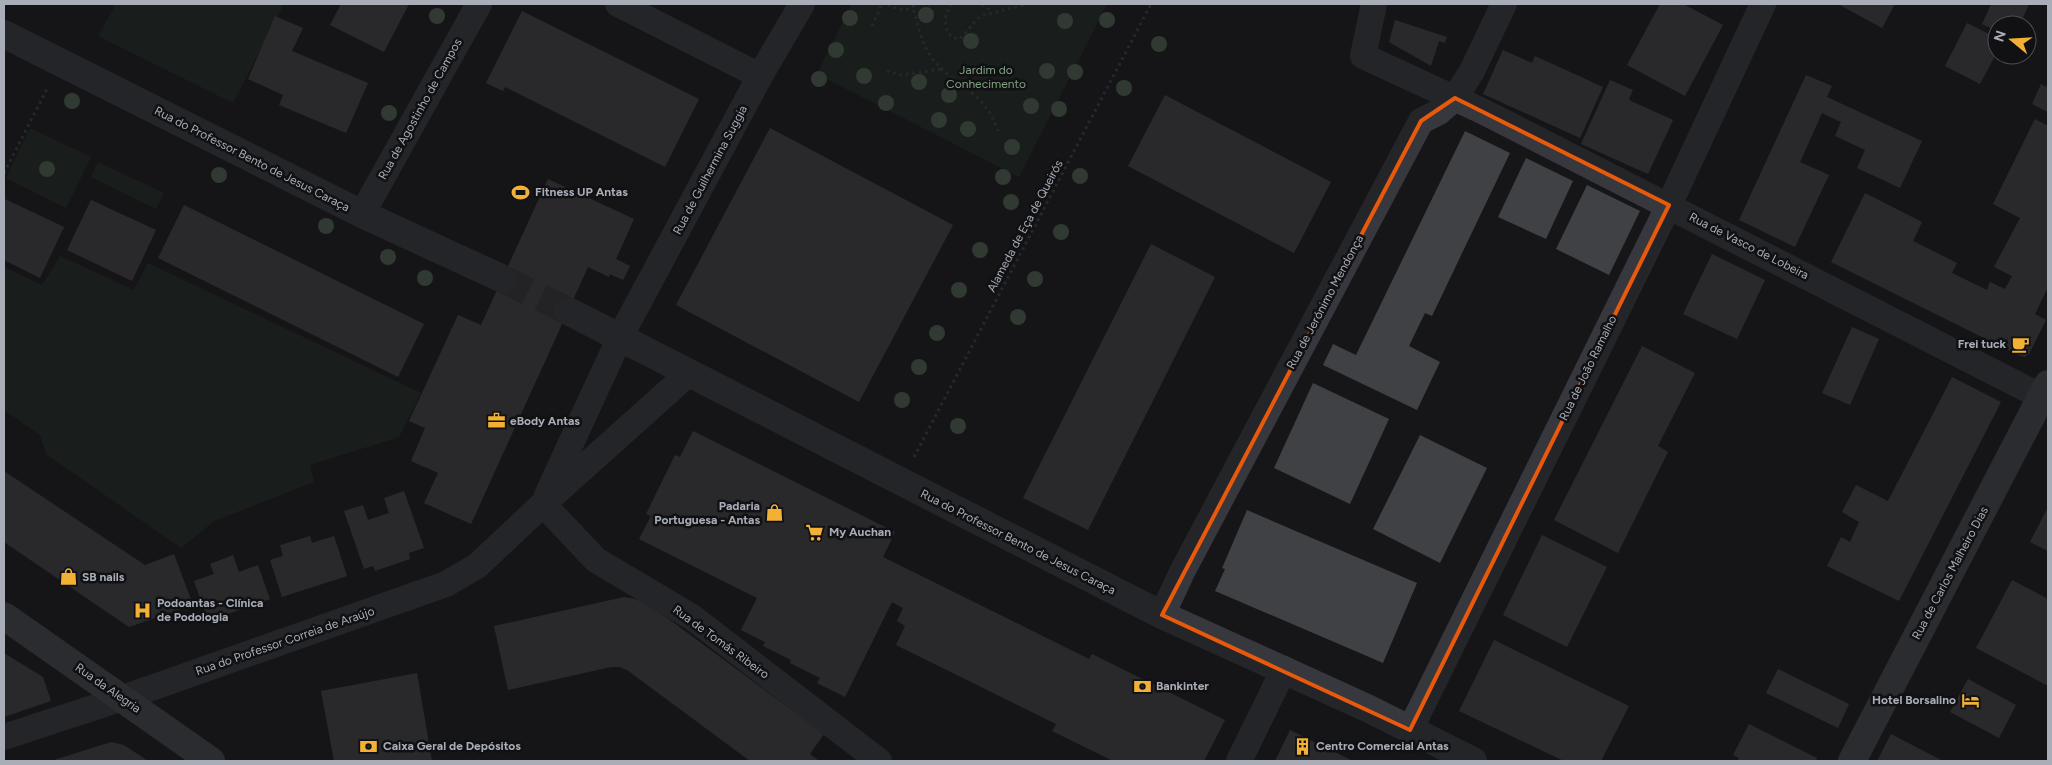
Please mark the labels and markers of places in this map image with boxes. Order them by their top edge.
sports icon: Fitness UP Antas [511,182,531,202]
place label: Fitness UP Antas [535,185,628,199]
cafe icon: Frei tuck [2010,334,2030,354]
place label: Frei tuck [1958,337,2007,351]
office icon: eBody Antas [486,411,506,431]
place label: eBody Antas [510,414,580,428]
place label: Padaria Portuguesa - Antas [654,499,760,527]
shop icon: Padaria Portuguesa - Antas [764,503,784,523]
supermarket icon: My Auchan [805,522,825,542]
place label: My Auchan [829,525,891,539]
shop icon: SB nails [58,567,78,587]
place label: SB nails [82,570,125,584]
place label: Podoantas - Clínica de Podologia [157,596,263,624]
hospital icon: Podoantas - Clínica de Podologia [133,600,153,620]
bank icon: Bankinter [1132,676,1152,696]
place label: Bankinter [1156,679,1209,693]
hotel icon: Hotel Borsalino [1960,690,1980,710]
place label: Hotel Borsalino [1872,693,1956,707]
bank icon: Caixa Geral de Depósitos [359,736,379,756]
building icon: Centro Comercial Antas [1292,736,1312,756]
place label: Caixa Geral de Depósitos [383,739,521,753]
place label: Centro Comercial Antas [1316,739,1449,753]

